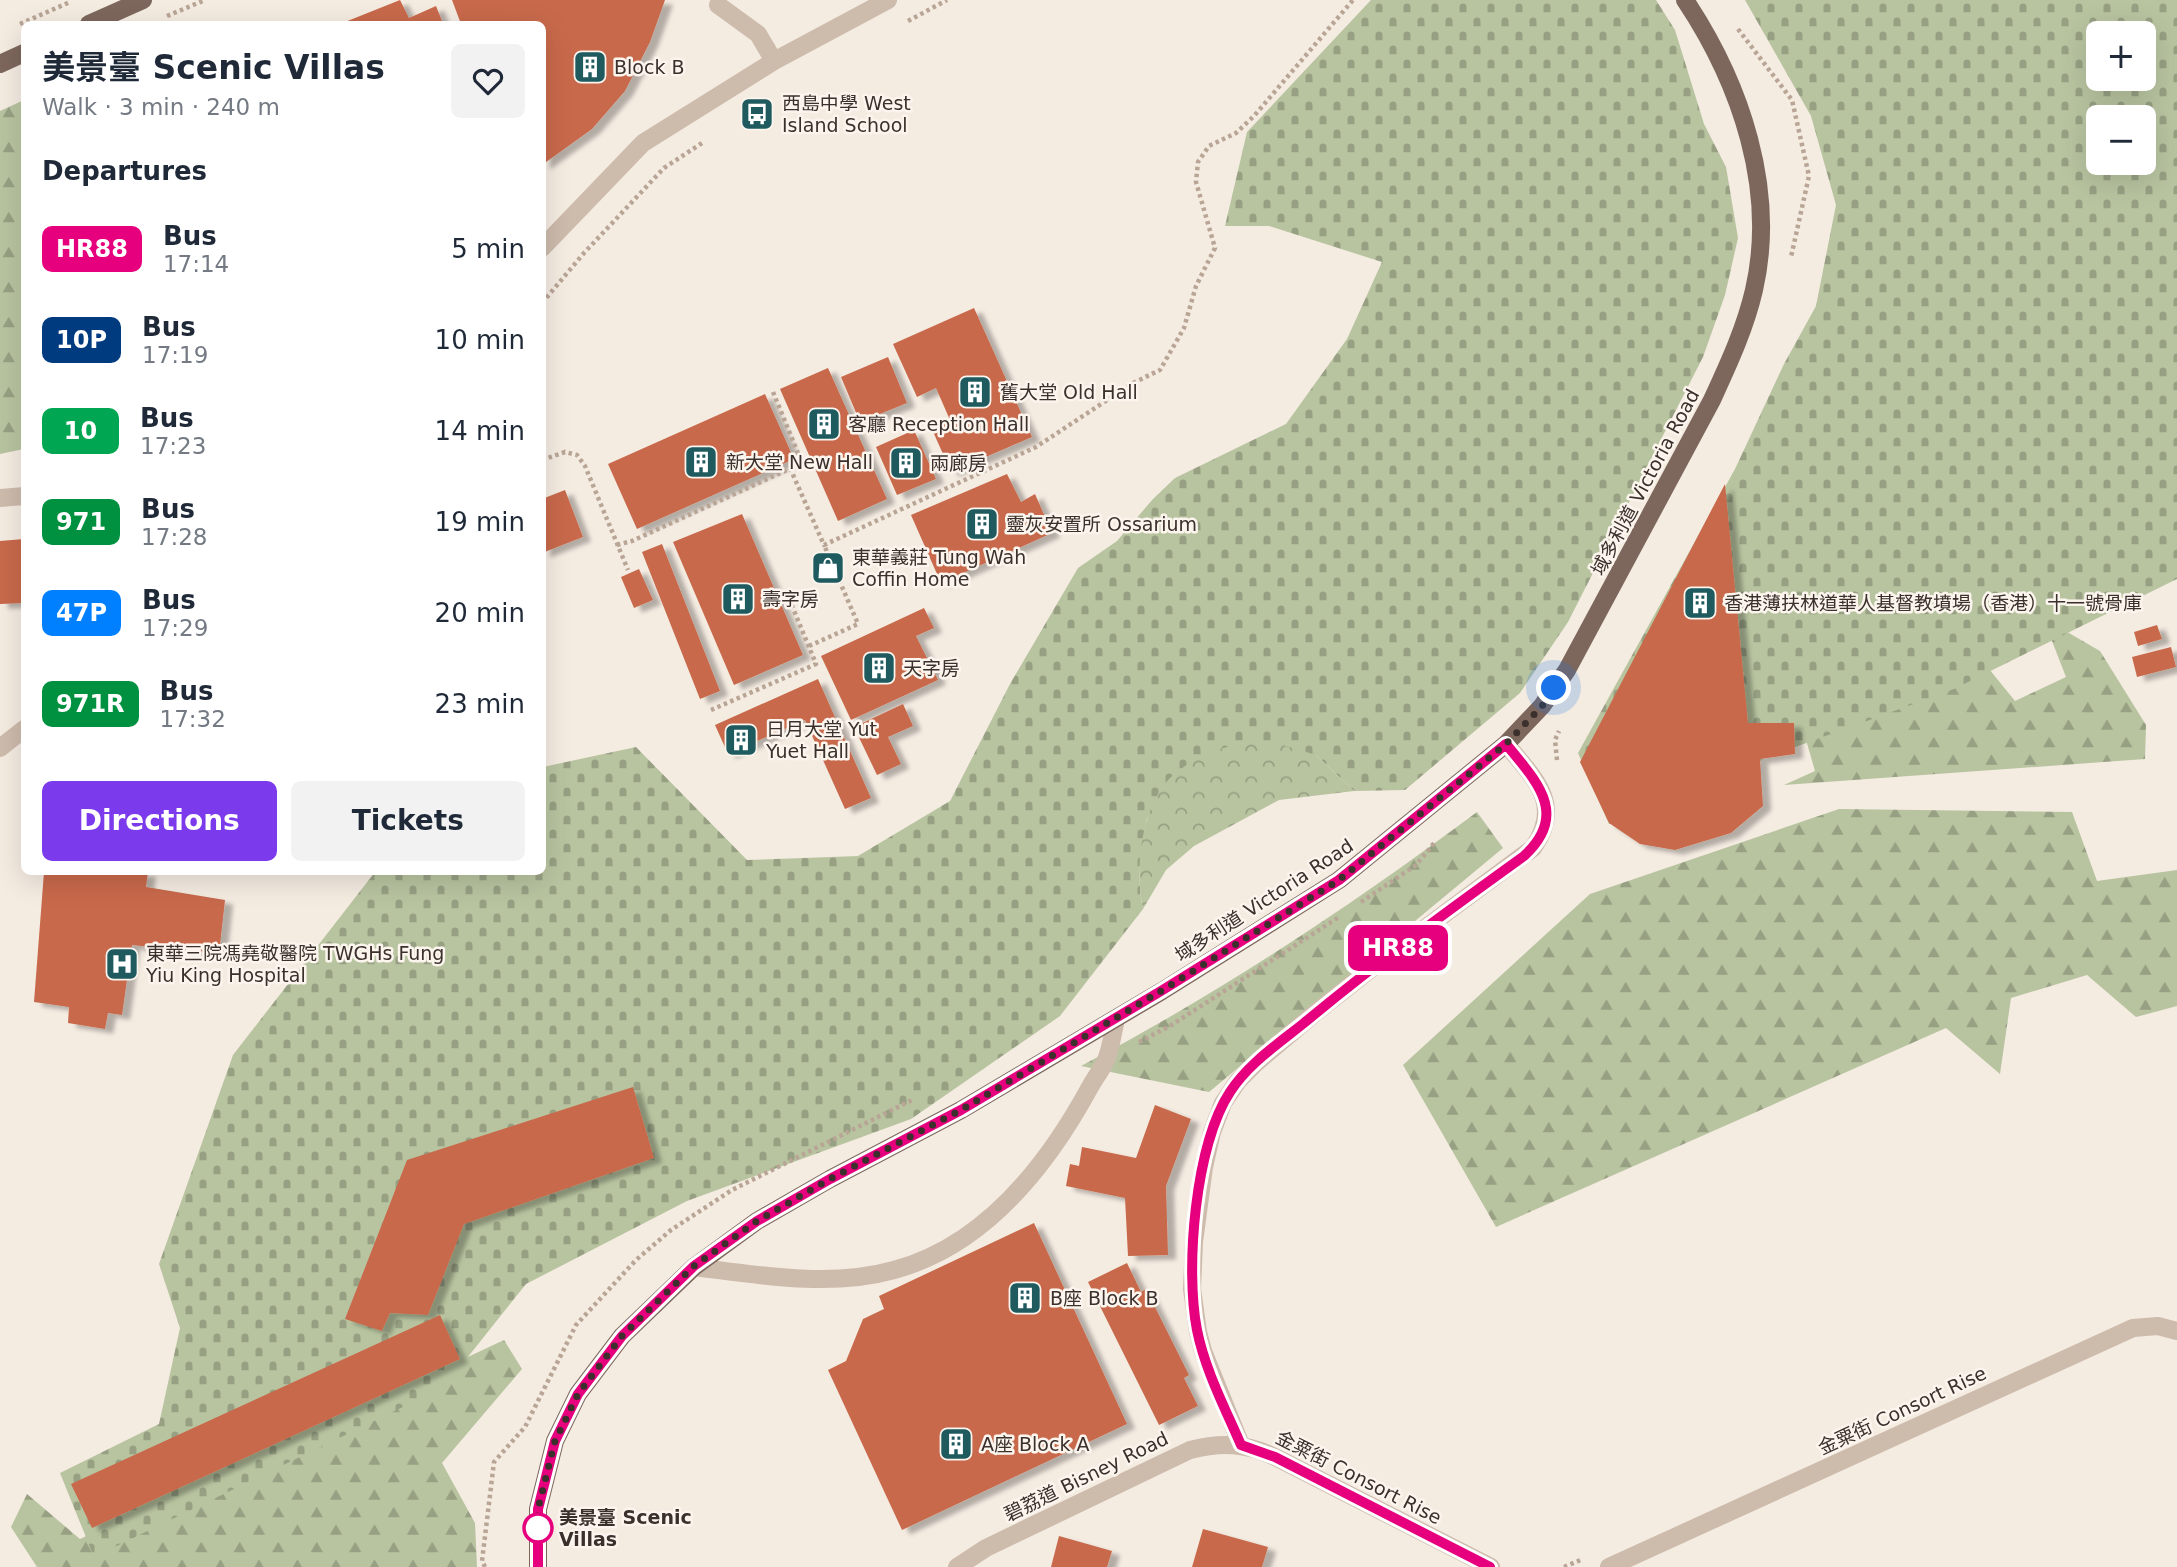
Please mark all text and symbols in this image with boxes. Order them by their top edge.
map controls [2086,21,2156,175]
button: + [2086,21,2156,91]
button: heart [451,44,525,118]
text: 美景臺 Scenic Villas [42,48,385,87]
building icon: Block B [571,48,609,86]
place label: Block B [614,56,684,78]
place label: 西島中學 West Island School [782,92,911,136]
text: Walk · 3 min · 240 m [42,94,280,120]
bus stop icon: 西島中學 West Island School [738,95,776,133]
button: − [2086,105,2156,175]
text: Departures [42,156,207,186]
text: Bus [163,221,217,251]
text: 5 min [451,234,525,264]
text: HR88 [56,235,128,263]
text: 17:14 [163,251,229,277]
text: Bus [142,312,196,342]
text: 10 min [435,325,525,355]
text: 10P [56,326,107,354]
text: 17:19 [142,342,208,368]
building icon: 舊大堂 Old Hall [956,373,994,411]
place label: 舊大堂 Old Hall [1000,381,1138,403]
street label: 域多利道 Victoria Road [1586,385,1704,579]
text: Bus [140,403,194,433]
building icon: 客廳 Reception Hall [805,405,843,443]
place label: 客廳 Reception Hall [848,413,1029,435]
text: 14 min [435,416,525,446]
text: 10 [64,417,97,445]
text: 17:23 [140,433,206,459]
building icon: 新大堂 New Hall [682,443,720,481]
building icon: 兩廊房 [887,444,925,482]
place label: 新大堂 New Hall [726,451,873,473]
place label: 兩廊房 [930,452,987,474]
text: Bus [141,494,195,524]
building icon: 靈灰安置所 Ossarium [963,505,1001,543]
text: 19 min [435,507,525,537]
text: 971 [56,508,106,536]
place label: 靈灰安置所 Ossarium [1006,513,1197,535]
text: 17:28 [141,524,207,550]
place label: 東華義莊 Tung Wah Coffin Home [852,546,1026,590]
shop icon: 東華義莊 Tung Wah Coffin Home [809,549,847,587]
building icon: 壽字房 [719,580,757,618]
building icon: 香港薄扶林道華人基督教墳場（香港）十一號骨庫 [1681,584,1719,622]
text: Bus [142,585,196,615]
place label: 壽字房 [762,588,819,610]
place label: 香港薄扶林道華人基督教墳場（香港）十一號骨庫 [1724,592,2142,614]
text: 20 min [435,598,525,628]
text: 47P [56,599,107,627]
text: 17:29 [142,615,208,641]
building icon: 天字房 [860,649,898,687]
place label: 天字房 [903,657,960,679]
your location [1536,670,1571,705]
text: Bus [160,676,213,706]
text: 23 min [435,689,525,719]
text: 971R [56,690,125,718]
text: 17:32 [160,706,226,732]
place label: 日月大堂 Yut Yuet Hall [765,718,877,762]
building icon: 日月大堂 Yut Yuet Hall [722,721,760,759]
button: Directions [42,781,277,861]
button: Tickets [291,781,525,861]
street label: 域多利道 Victoria Road [1171,834,1357,966]
line badge: HR88 [1349,925,1447,971]
text: HR88 [1362,934,1434,962]
place label: 東華三院馮堯敬醫院 TWGHs Fung Yiu King Hospital [145,942,444,986]
hospital icon: 東華三院馮堯敬醫院 TWGHs Fung Yiu King Hospital [103,945,141,983]
building icon: B座 Block B [1006,1279,1044,1317]
place label: B座 Block B [1050,1287,1159,1309]
street label: 金粟街 Consort Rise [1814,1361,1990,1459]
building icon: A座 Block A [937,1425,975,1463]
street label: 金粟街 Consort Rise [1273,1426,1445,1528]
street label: 碧荔道 Bisney Road [1000,1427,1172,1525]
place label: A座 Block A [981,1433,1089,1455]
place label: 美景臺 Scenic Villas [559,1506,692,1550]
marker: 美景臺 Scenic Villas [523,1513,553,1543]

